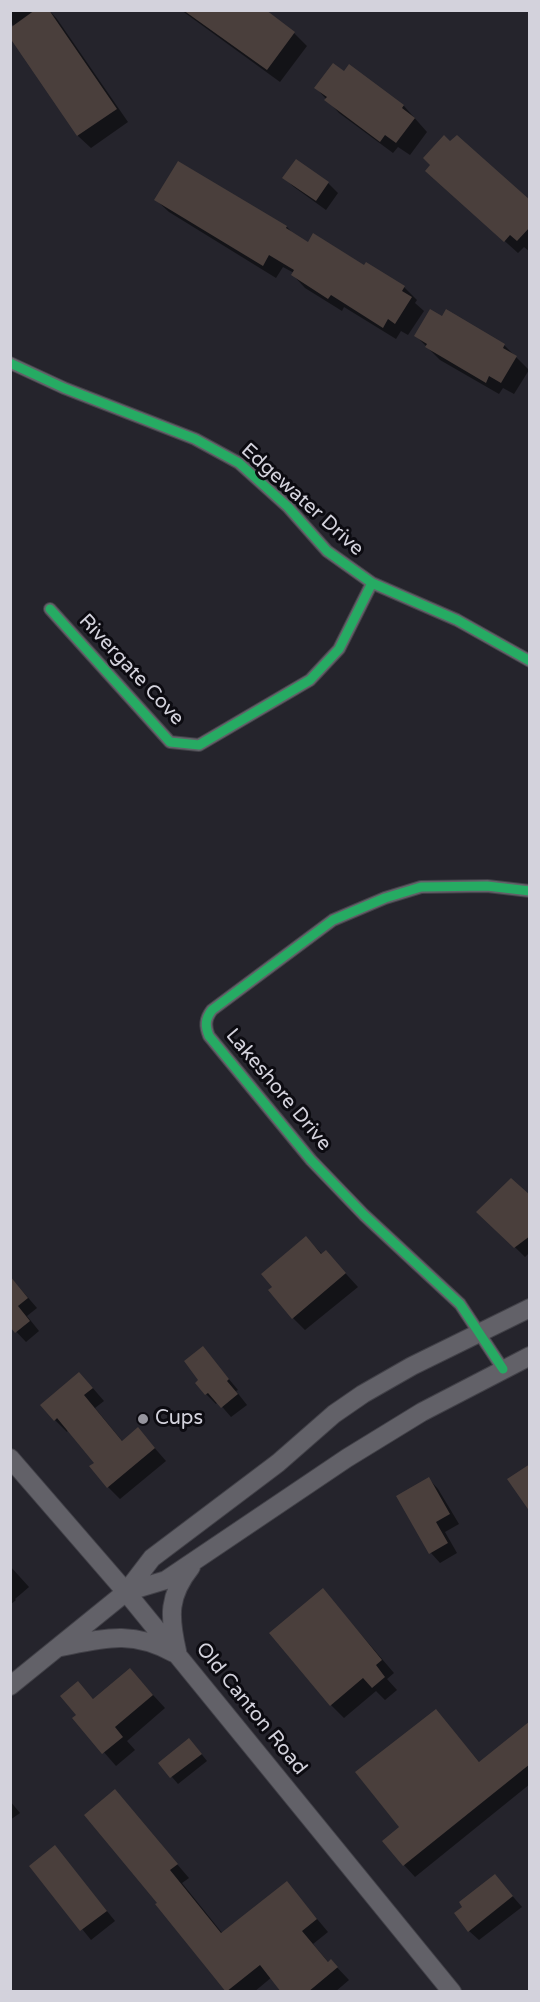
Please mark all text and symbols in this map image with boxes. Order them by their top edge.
street label: Edgewater Drive [236,439,368,561]
street label: Rivergate Cove [73,609,189,731]
street label: Lakeshore Drive [220,1024,336,1156]
place label: Cups [155,1407,203,1431]
marker: Cups [136,1412,150,1426]
street label: Old Canton Road [190,1638,312,1780]

